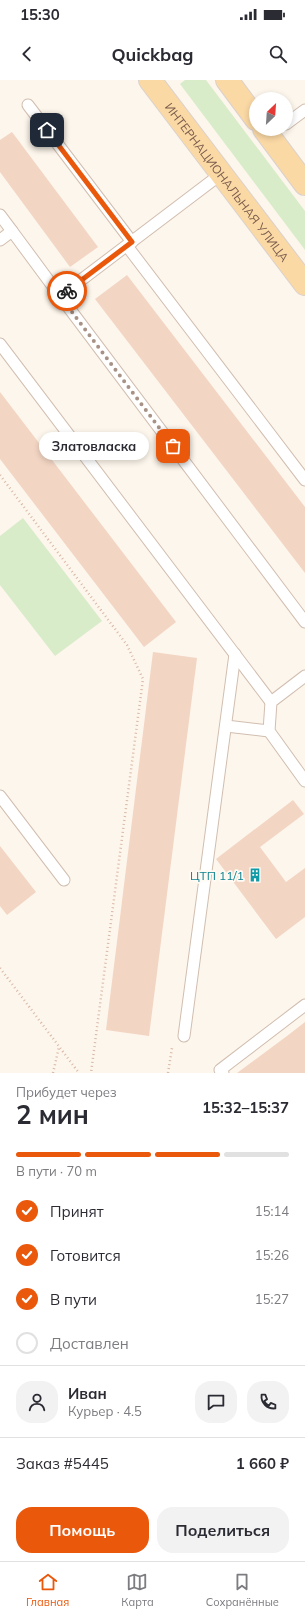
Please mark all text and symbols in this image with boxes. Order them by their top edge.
text: 15:30 [20,5,60,24]
icon: back [16,43,38,65]
text: Quickbag [111,43,194,66]
icon: search [267,43,289,65]
north arrow [249,92,293,136]
map controls [249,92,293,136]
street label: ИНТЕРНАЦИОНАЛЬНАЯ УЛИЦА [162,100,293,264]
pin [30,113,64,147]
icon: home [36,119,58,141]
courier [47,271,87,311]
icon: bike [56,280,78,302]
pin [156,429,190,463]
callout: Златовласка [39,432,149,460]
icon: bag [162,435,184,457]
text: Златовласка [52,438,136,454]
building icon: ЦТП 11/1 [247,867,263,883]
place label: ЦТП 11/1 [190,868,244,883]
text: Прибудет через [16,1084,117,1100]
text: 2 мин [16,1098,89,1131]
text: 15:32–15:37 [202,1098,289,1117]
text: В пути · 70 m [16,1163,97,1179]
icon: check [16,1200,38,1222]
text: Принят [50,1202,104,1221]
text: 15:14 [255,1203,289,1219]
icon: check [16,1244,38,1266]
text: Готовится [50,1246,121,1265]
text: 15:26 [255,1247,289,1263]
icon: check [16,1288,38,1310]
text: В пути [50,1290,97,1309]
text: 15:27 [255,1291,289,1307]
text: Доставлен [50,1334,129,1353]
button: person [16,1381,58,1423]
button: chat [195,1381,237,1423]
button: phone [247,1381,289,1423]
text: Иван [68,1384,107,1403]
text: Курьер · 4.5 [68,1403,142,1419]
text: Заказ #5445 [16,1454,109,1473]
text: 1 660 ₽ [236,1454,289,1473]
button: Помощь [16,1507,149,1553]
button: Поделиться [157,1507,289,1553]
tab: Главная [26,1571,69,1609]
tab: Карта [121,1571,154,1609]
tab: Сохранённые [206,1571,279,1609]

